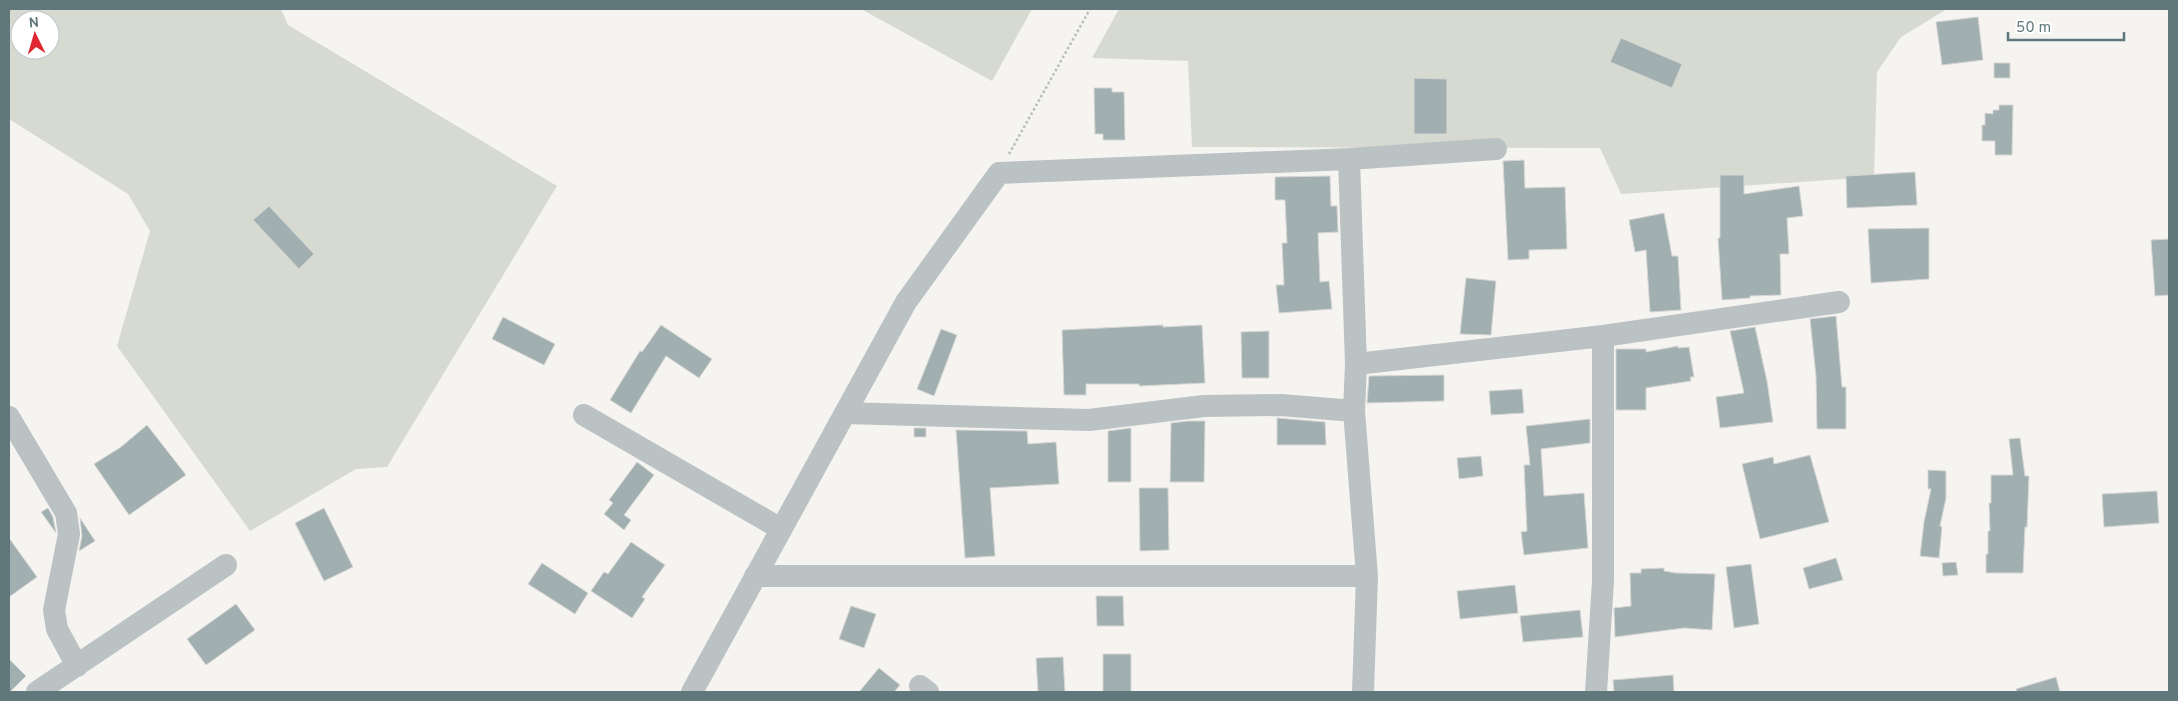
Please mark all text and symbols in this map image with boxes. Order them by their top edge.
north arrow [10,10,60,60]
scale bar [2008,10,2124,42]
text: N [28,15,40,32]
text: 50 m [2016,19,2051,38]

